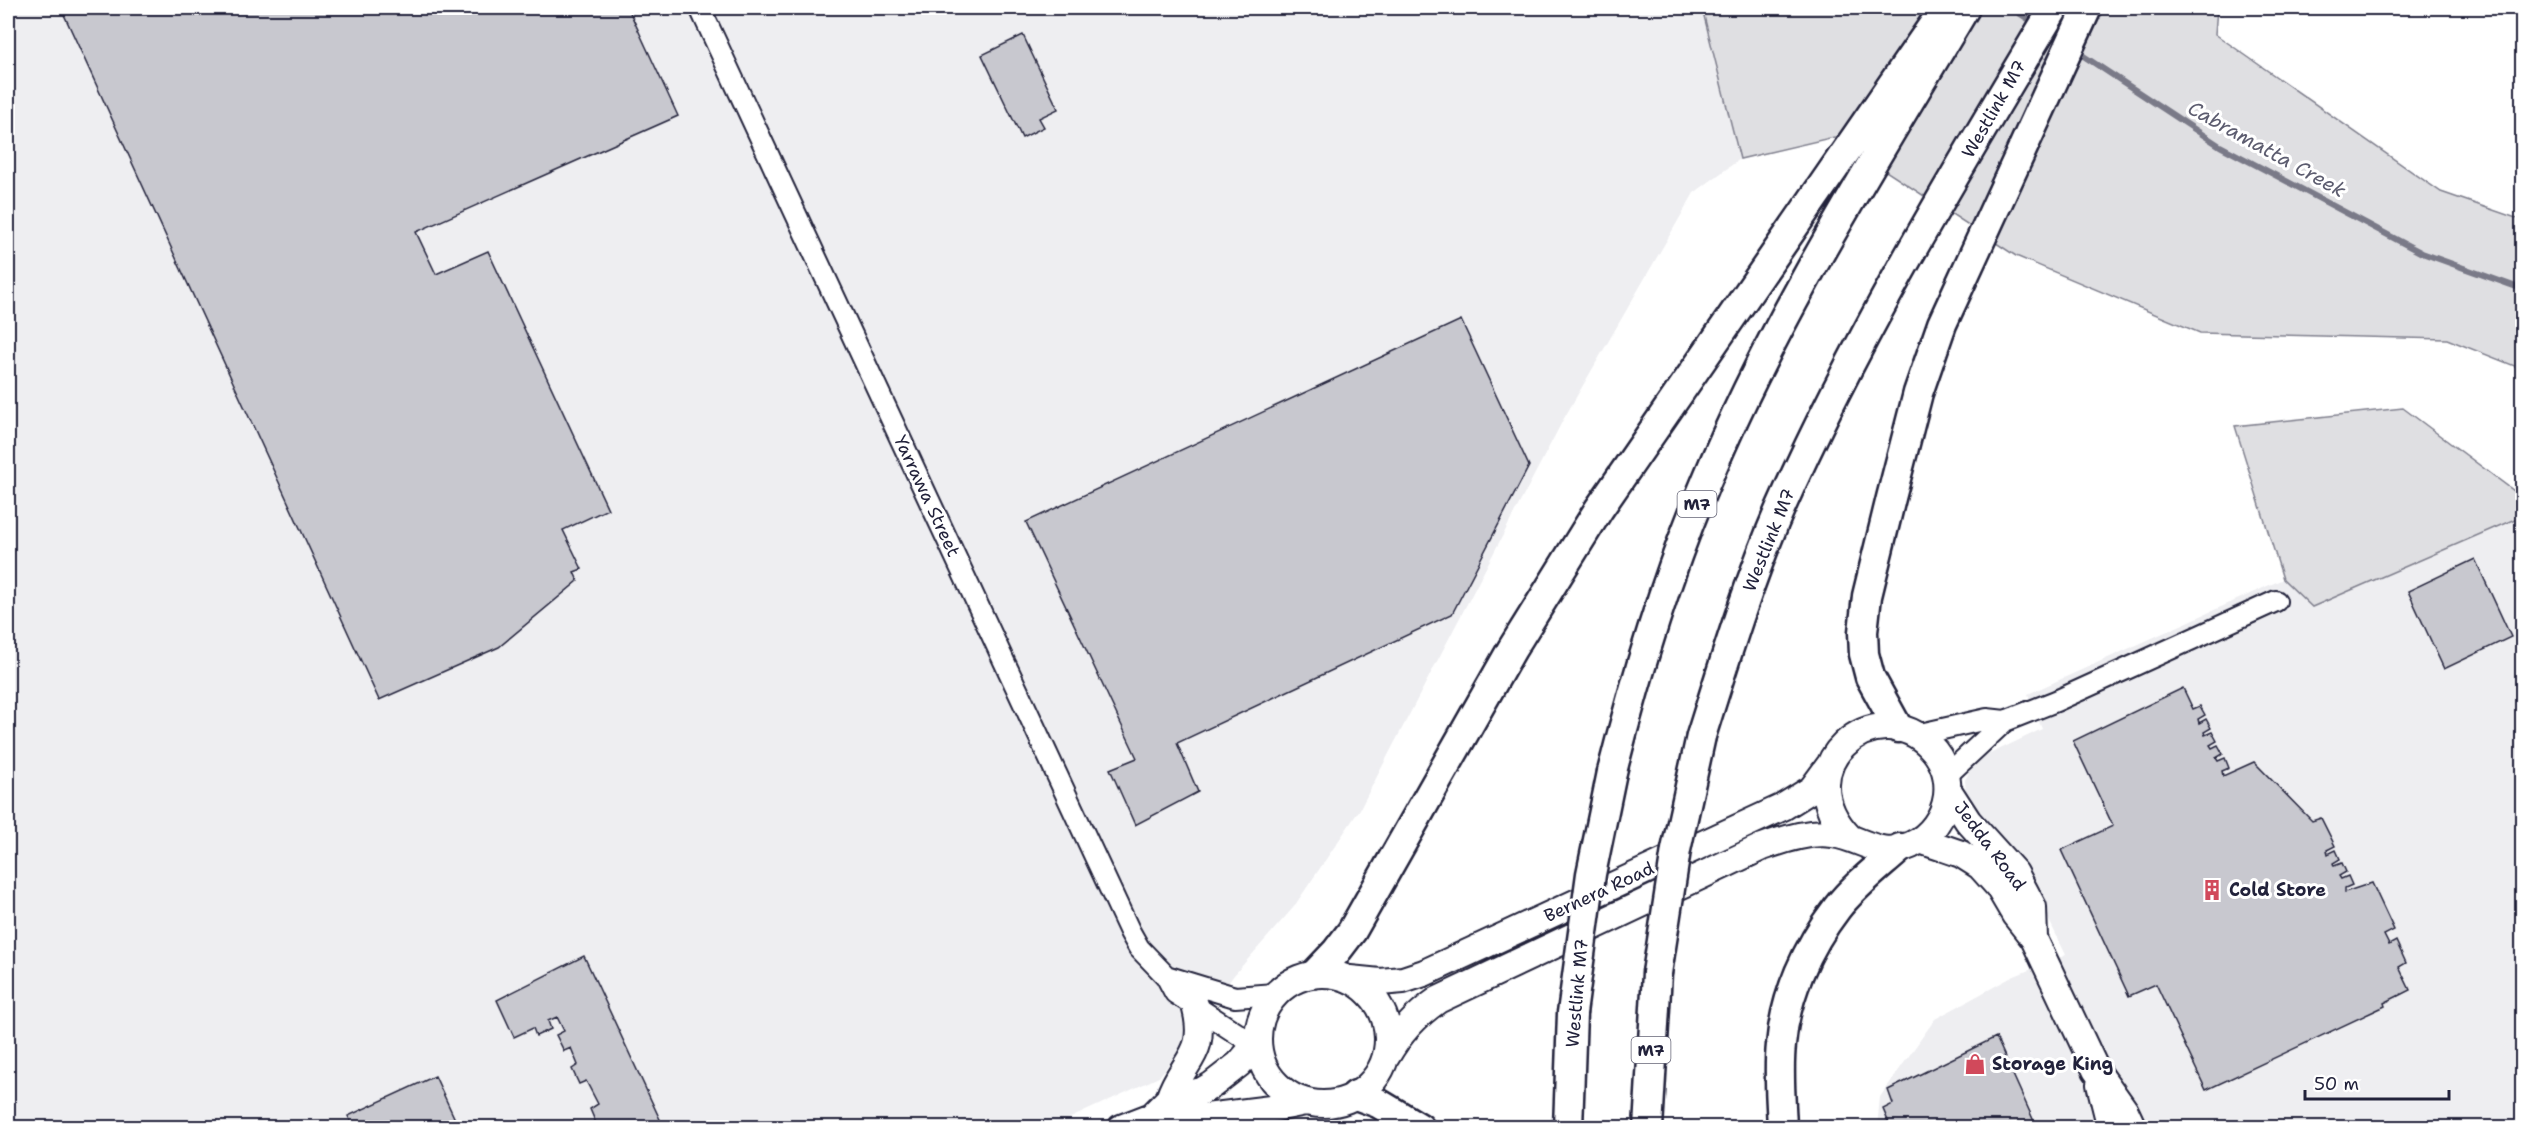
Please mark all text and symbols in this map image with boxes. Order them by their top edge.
street label: Westlink M7 [1956,56,2032,162]
water label: Cabramatta Creek [2183,95,2351,204]
street label: Yarrawa Street [888,431,966,561]
street label: Westlink M7 [1737,485,1801,595]
road number: M7 [1678,491,1716,517]
street label: Jedda Road [1949,796,2031,896]
street label: Bernera Road [1540,856,1658,928]
building icon: Cold Store [2200,878,2224,902]
place label: Cold Store [2229,878,2326,902]
street label: Westlink M7 [1560,938,1594,1048]
road number: M7 [1632,1037,1670,1063]
shop icon: Storage King [1963,1052,1987,1076]
place label: Storage King [1992,1052,2114,1076]
scale bar [2305,1063,2449,1101]
text: 50 m [2314,1072,2359,1096]

